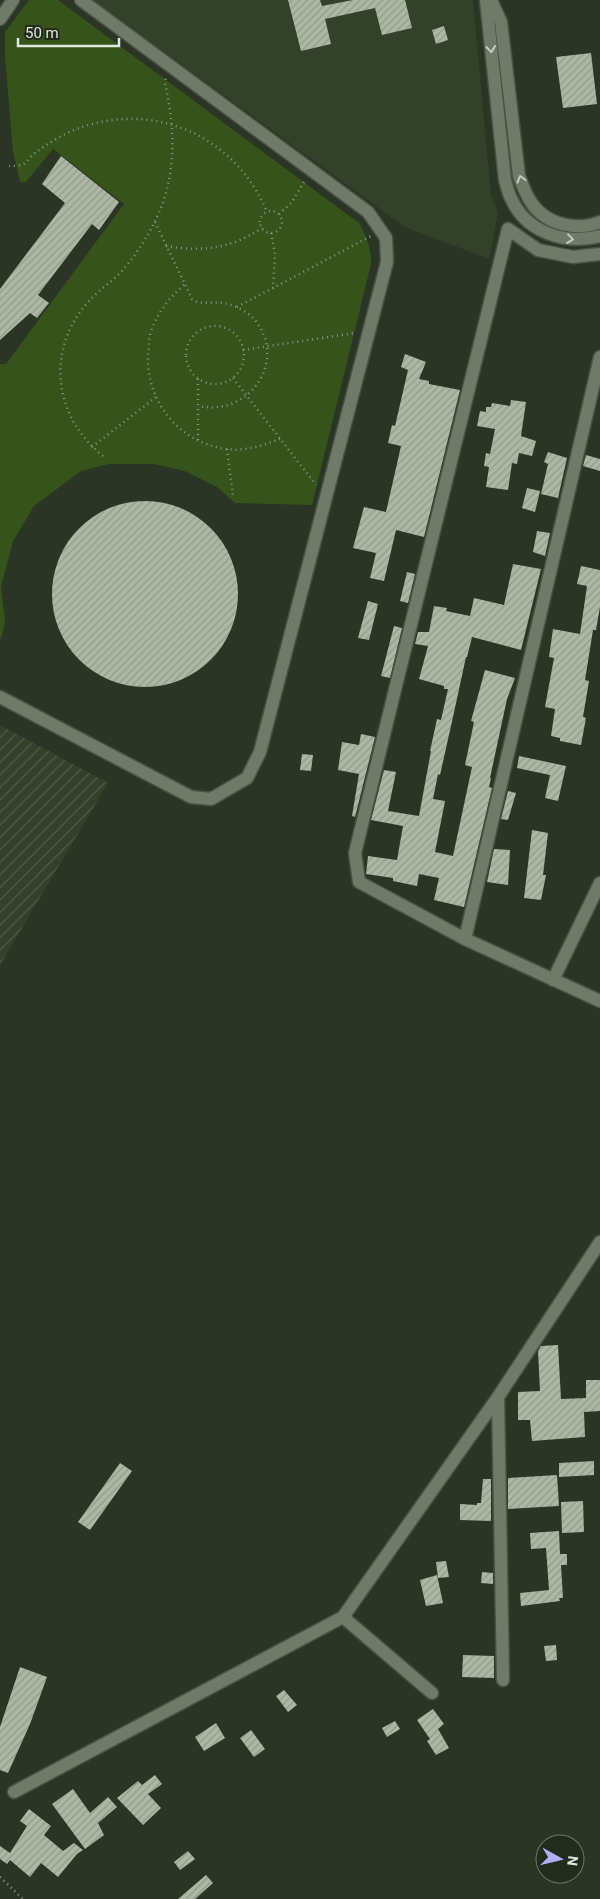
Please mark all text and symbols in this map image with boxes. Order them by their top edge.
scale bar [18,15,119,47]
text: 50 m [25,24,59,42]
one-way arrow [485,45,496,53]
one-way arrow [516,175,526,183]
one-way arrow [567,233,575,244]
north arrow [535,1834,585,1884]
text: N [564,1855,581,1867]

